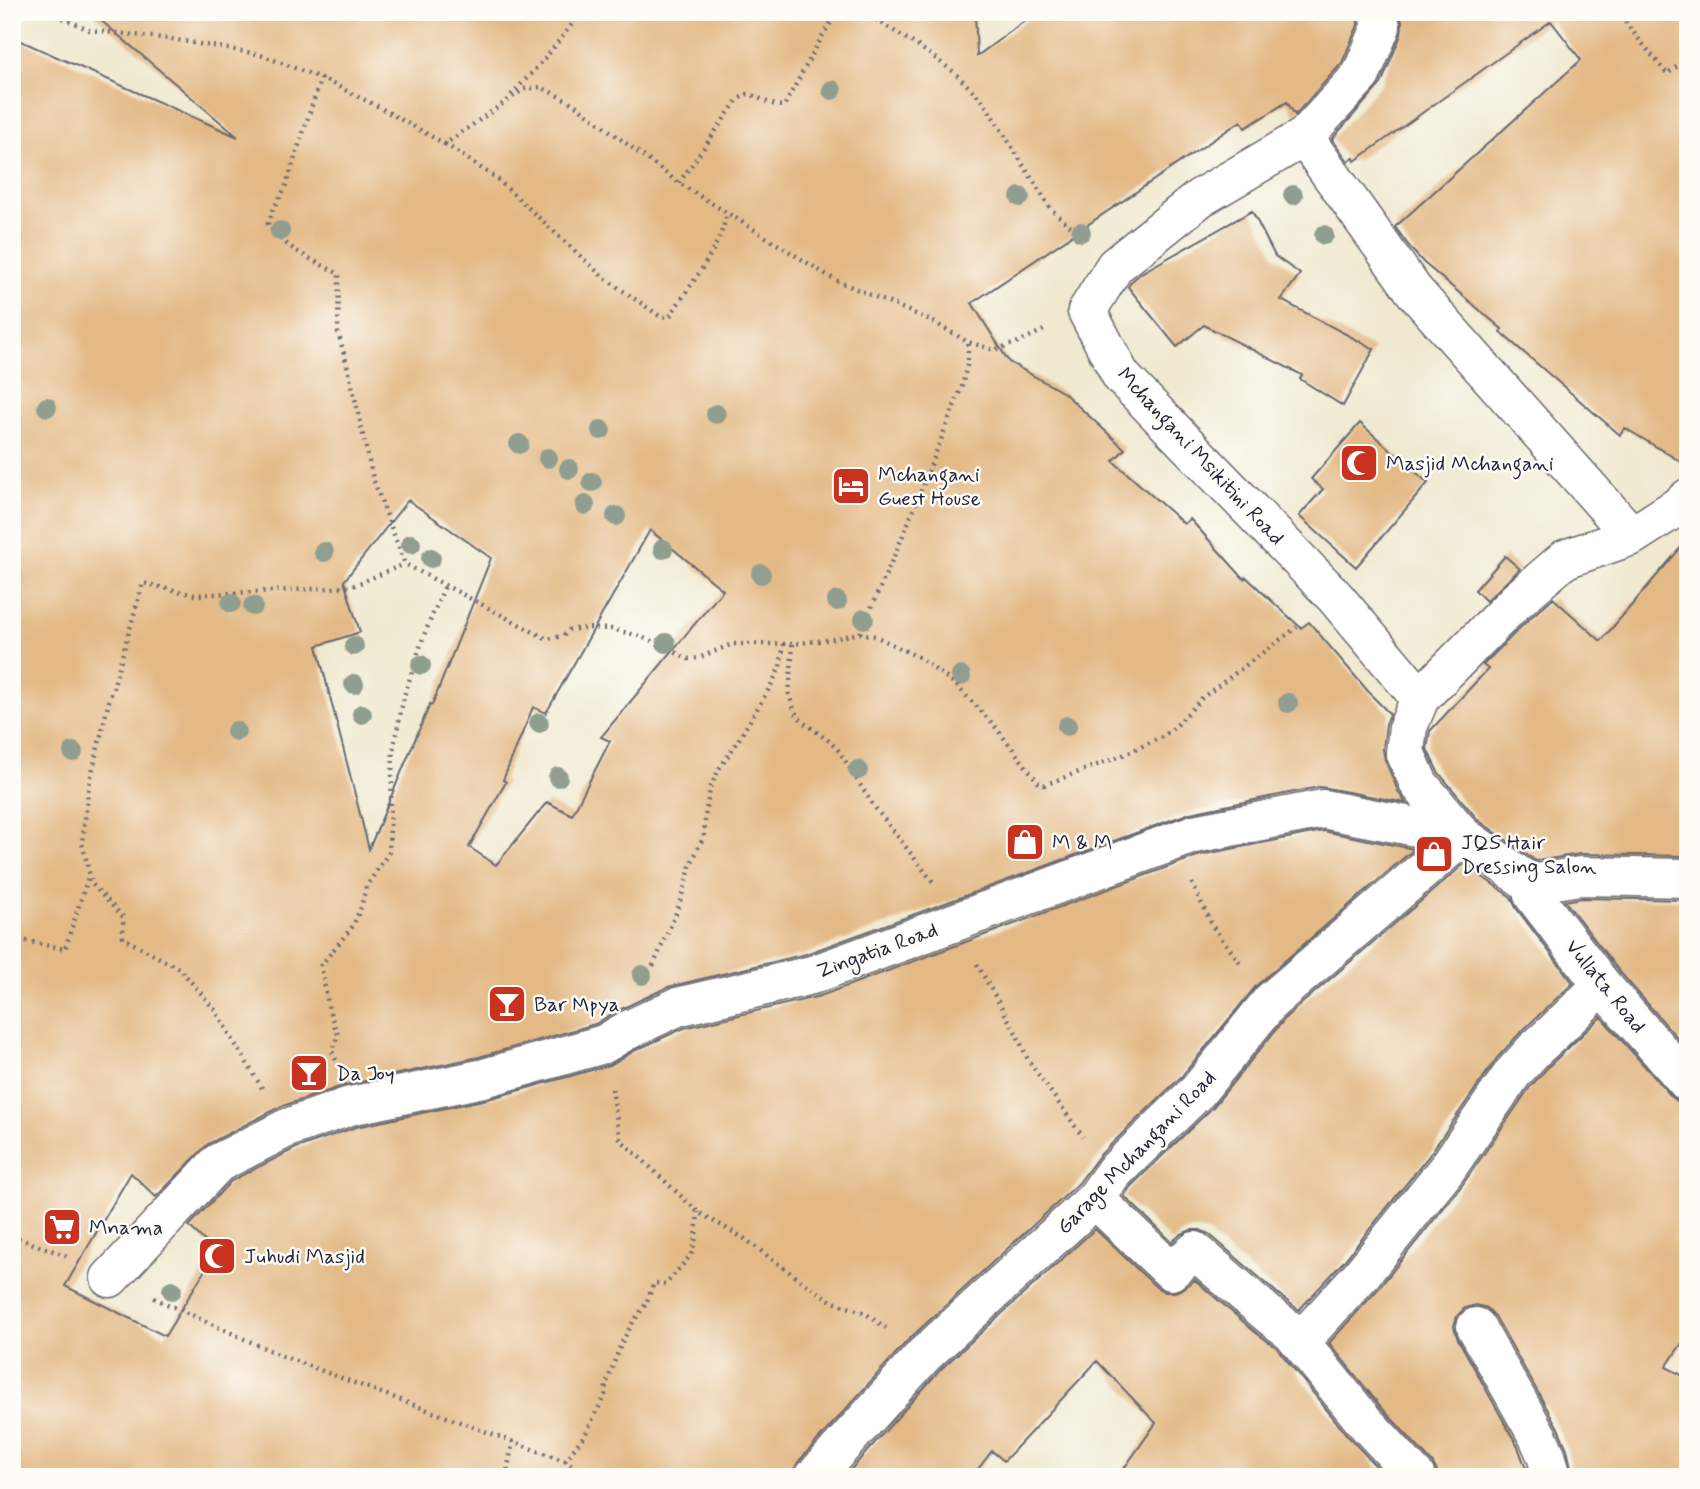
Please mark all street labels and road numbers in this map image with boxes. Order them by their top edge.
street label: Mchangani Msikitini Road [1109,362,1290,553]
street label: Zingatia Road [813,916,942,987]
street label: Vullata Road [1559,934,1652,1040]
street label: Garage Mchangani Road [1051,1065,1224,1242]

